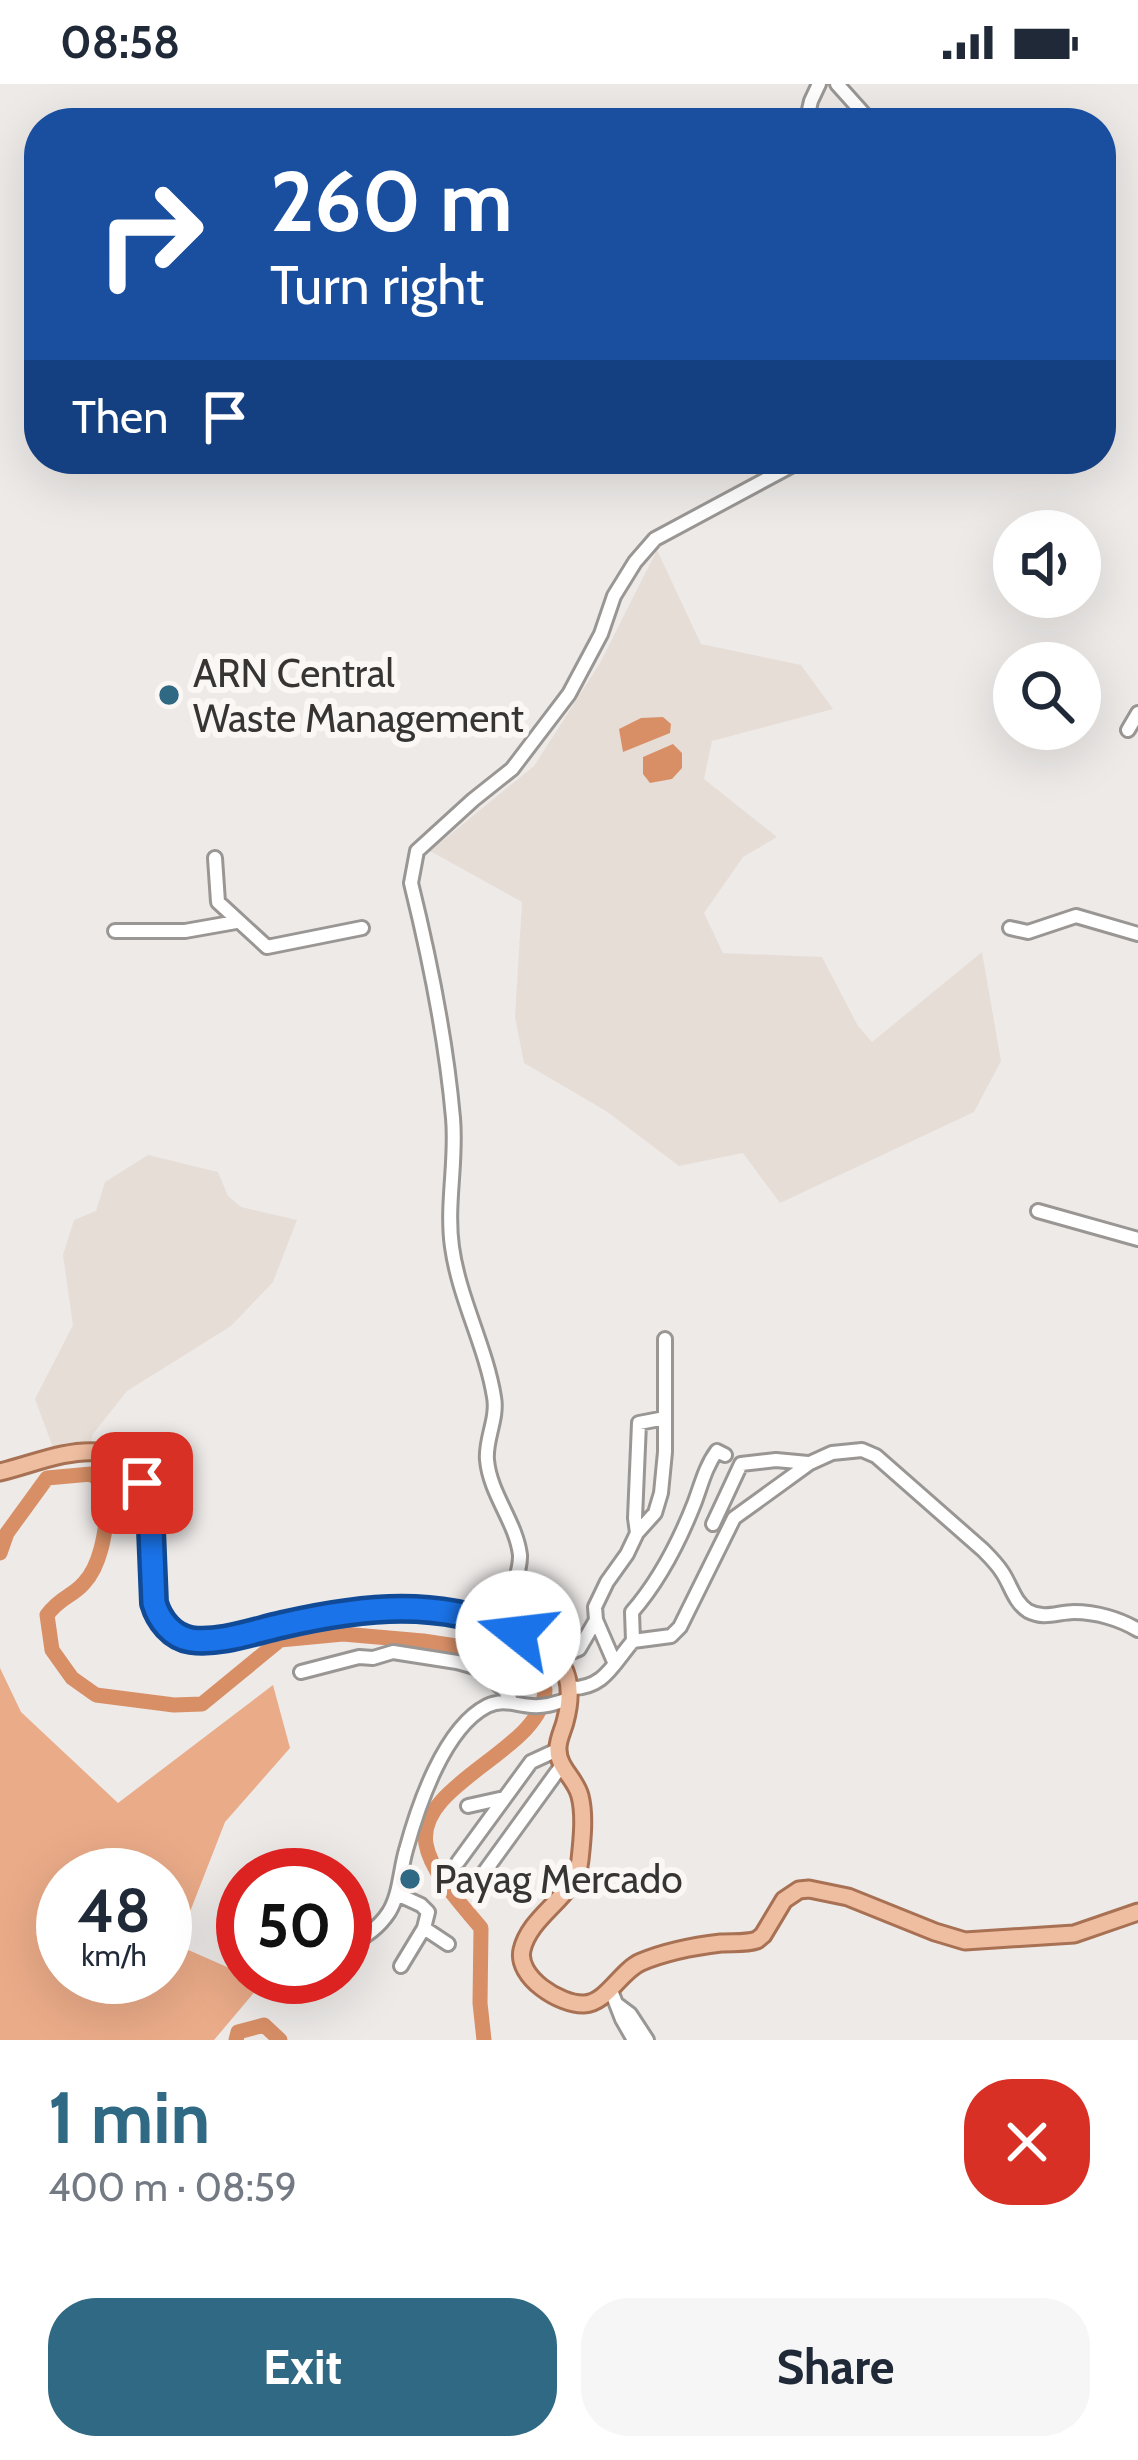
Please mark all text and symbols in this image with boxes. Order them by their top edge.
text: 08:58 [60,15,180,69]
text: 260 m [270,150,513,252]
icon: right [72,156,228,312]
text: Turn right [270,252,484,318]
icon: arrive [192,384,258,450]
text: Then [72,390,168,444]
map controls [993,510,1101,750]
button: sound [993,510,1101,618]
button: search [993,642,1101,750]
place label: ARN Central Waste Management [193,649,524,742]
marker: ARN Central Waste Management [156,682,182,708]
pin [91,1432,193,1534]
icon: arrive [109,1450,175,1516]
position arrow [455,1570,581,1696]
speed limit sign: 50 [216,1848,372,2004]
place label: Payag Mercado [434,1855,683,1903]
marker: Payag Mercado [397,1866,423,1892]
text: 48 [77,1874,151,1947]
text: km/h [81,1937,147,1974]
text: 1 min [48,2074,210,2161]
button: close [964,2079,1090,2205]
text: 400 m · 08:59 [48,2163,297,2211]
button: Exit [48,2298,557,2436]
button: Share [581,2298,1090,2436]

